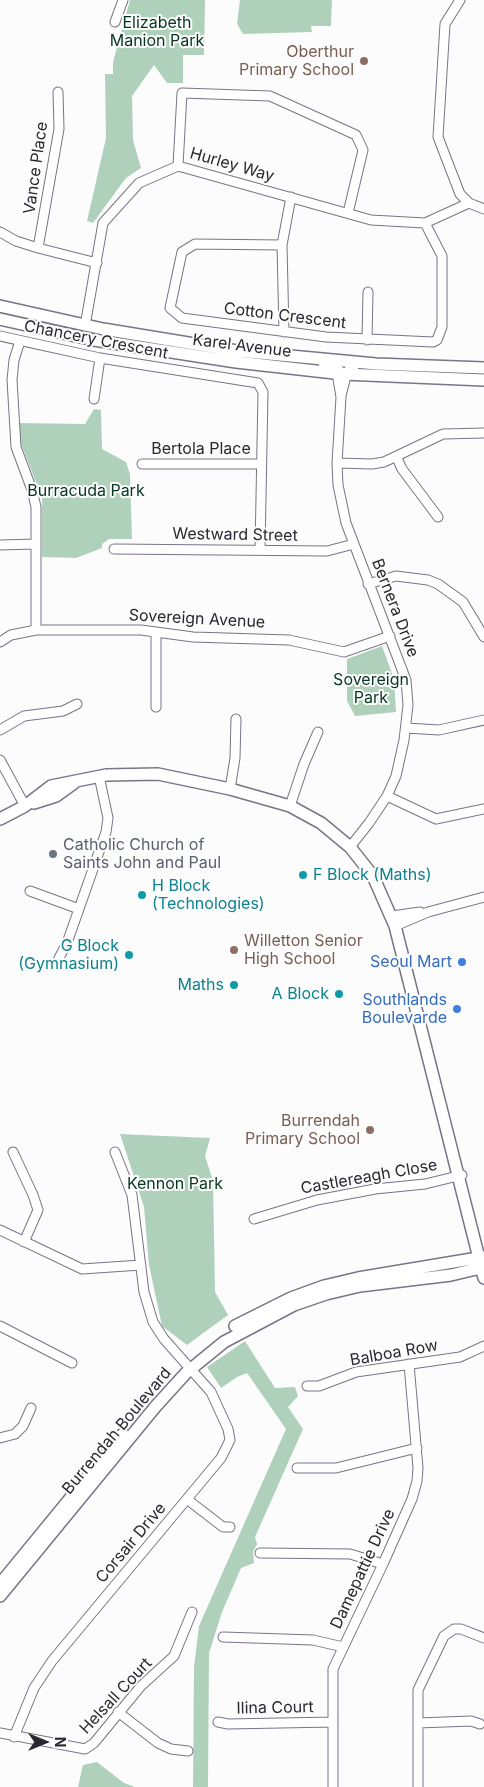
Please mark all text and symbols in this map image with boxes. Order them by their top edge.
park label: Elizabeth Manion Park [110,13,204,51]
place label: Oberthur Primary School [239,42,354,80]
marker: Oberthur Primary School [358,55,370,67]
street label: Vance Place [20,121,52,215]
street label: Hurley Way [188,144,276,186]
street label: Cotton Crescent [223,299,347,333]
street label: Chancery Crescent [22,317,170,363]
street label: Karel Avenue [192,330,292,362]
street label: Bertola Place [151,439,251,459]
park label: Burracuda Park [27,481,145,501]
street label: Westward Street [172,524,298,546]
street label: Bernera Drive [367,556,423,660]
street label: Sovereign Avenue [128,606,266,632]
park label: Sovereign Park [333,670,409,708]
place label: Catholic Church of Saints John and Paul [63,835,221,873]
marker: Catholic Church of Saints John and Paul [47,848,59,860]
place label: F Block (Maths) [313,865,432,885]
marker: F Block (Maths) [297,869,309,881]
place label: H Block (Technologies) [152,876,265,914]
marker: H Block (Technologies) [136,889,148,901]
place label: Willetton Senior High School [244,931,363,969]
place label: G Block (Gymnasium) [18,936,119,974]
marker: Willetton Senior High School [228,944,240,956]
marker: G Block (Gymnasium) [123,949,135,961]
place label: Seoul Mart [370,952,452,972]
marker: Seoul Mart [456,956,468,968]
place label: Maths [177,975,224,995]
marker: Maths [228,979,240,991]
place label: A Block [272,984,329,1004]
marker: A Block [333,988,345,1000]
place label: Southlands Boulevarde [362,990,447,1028]
marker: Southlands Boulevarde [451,1003,463,1015]
place label: Burrendah Primary School [245,1111,360,1149]
marker: Burrendah Primary School [364,1124,376,1136]
street label: Castlereagh Close [299,1156,439,1198]
park label: Kennon Park [127,1174,223,1194]
street label: Balboa Row [349,1336,439,1370]
street label: Burrendah Boulevard [58,1364,176,1498]
street label: Corsair Drive [92,1499,170,1587]
street label: Damepattie Drive [327,1506,399,1632]
street label: Helsall Court [76,1654,156,1738]
street label: Ilina Court [236,1698,314,1718]
north arrow [20,1717,70,1767]
text: N [52,1737,69,1747]

